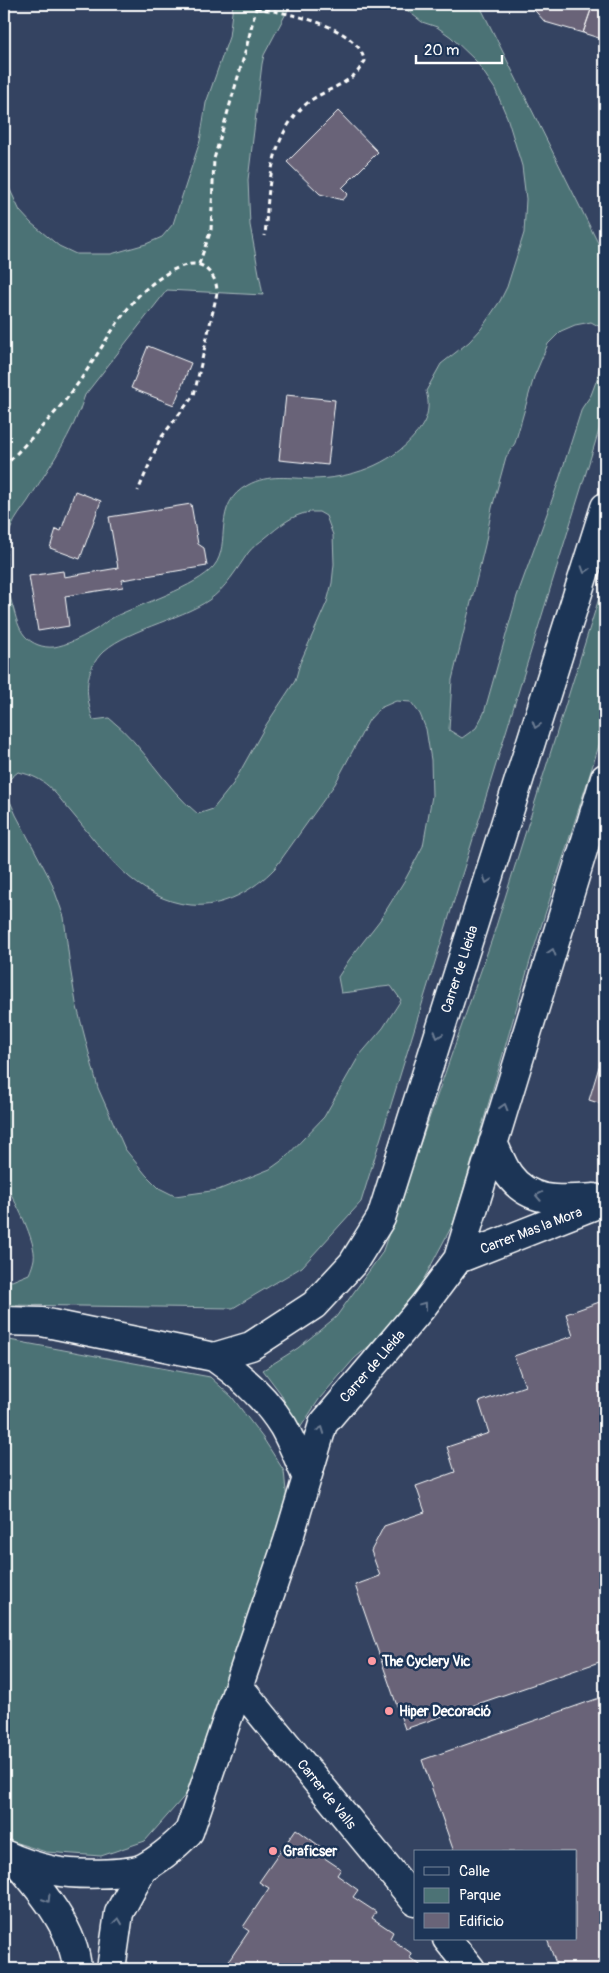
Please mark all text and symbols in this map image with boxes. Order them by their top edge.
scale bar [416,32,503,64]
text: 20 m [424,41,459,60]
one-way arrow [581,566,591,574]
one-way arrow [532,721,542,729]
one-way arrow [483,876,493,884]
street label: Carrer de Lleida [437,923,482,1015]
one-way arrow [546,948,556,957]
one-way arrow [434,1030,444,1039]
one-way arrow [498,1104,508,1112]
one-way arrow [535,1191,544,1202]
street label: Carrer Mas la Mora [478,1203,584,1258]
one-way arrow [418,1301,427,1311]
street label: Carrer de Lleida [336,1327,409,1406]
one-way arrow [315,1426,325,1435]
place label: The Cyclery Vic [381,1653,470,1670]
marker: The Cyclery Vic [366,1655,378,1667]
place label: Hiper Decoració [399,1703,491,1720]
marker: Hiper Decoració [383,1705,395,1717]
street label: Carrer de Valls [293,1756,360,1833]
place label: Graficser [283,1843,338,1860]
marker: Graficser [267,1845,279,1857]
legend [414,1850,576,1940]
text: Calle [459,1862,490,1881]
text: Parque [459,1886,502,1905]
one-way arrow [40,1893,50,1902]
text: Edificio [459,1912,504,1931]
one-way arrow [112,1917,123,1925]

